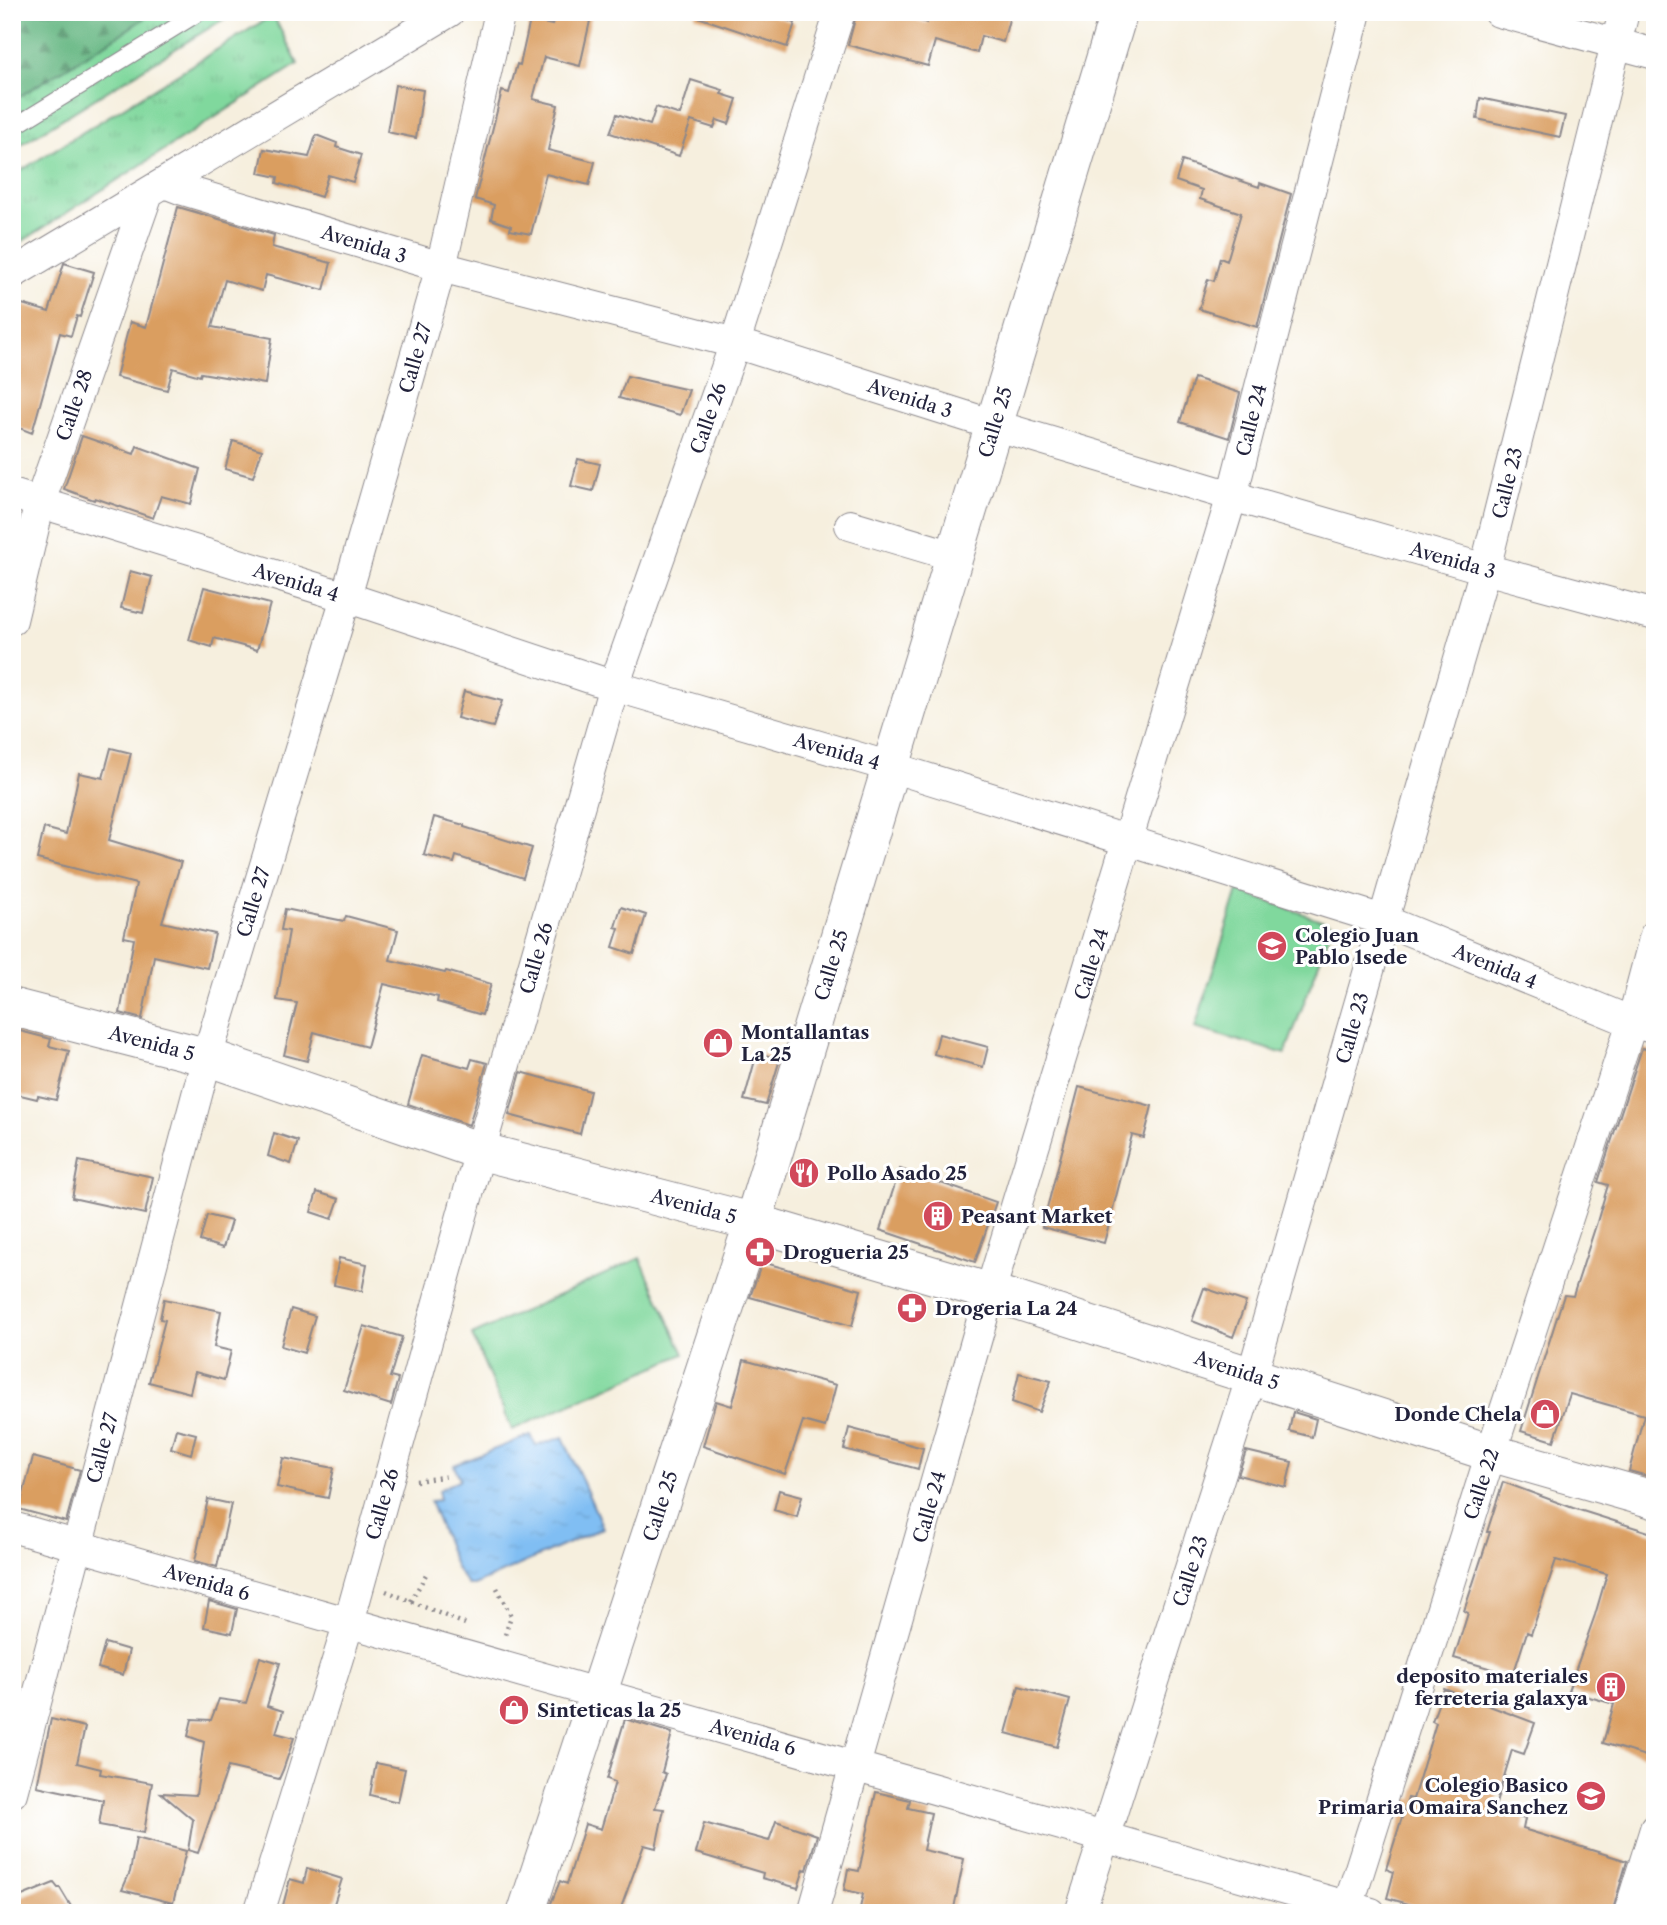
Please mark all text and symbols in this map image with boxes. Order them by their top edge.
street label: Avenida 3 [318,220,409,268]
street label: Calle 27 [395,320,437,396]
street label: Calle 28 [52,367,97,444]
street label: Avenida 3 [864,374,955,423]
street label: Calle 26 [686,380,731,457]
street label: Calle 24 [1231,382,1272,459]
street label: Calle 25 [974,384,1017,460]
street label: Calle 23 [1487,445,1527,521]
street label: Avenida 3 [1406,537,1498,584]
street label: Avenida 4 [249,558,341,606]
street label: Avenida 4 [790,728,883,775]
street label: Calle 27 [232,864,275,940]
street label: Calle 26 [515,920,558,997]
place label: Colegio Juan Pablo 1sede [1295,924,1419,969]
street label: Calle 24 [1070,926,1113,1003]
street label: Calle 25 [810,927,853,1003]
school or university icon: Colegio Juan Pablo 1sede [1255,929,1289,963]
street label: Avenida 4 [1449,939,1540,994]
street label: Calle 23 [1331,990,1374,1066]
street label: Avenida 5 [106,1021,197,1066]
place label: Montallantas La 25 [741,1021,869,1066]
shop icon: Montallantas La 25 [701,1026,735,1060]
restaurant icon: Pollo Asado 25 [787,1156,821,1190]
place label: Pollo Asado 25 [827,1162,967,1185]
street label: Avenida 5 [648,1184,739,1229]
building icon: Peasant Market [921,1199,955,1233]
place label: Peasant Market [961,1205,1113,1228]
pharmacy icon: Drogueria 25 [743,1235,777,1269]
place label: Drogueria 25 [783,1241,909,1264]
pharmacy icon: Drogeria La 24 [895,1291,929,1325]
place label: Drogeria La 24 [935,1297,1078,1320]
street label: Avenida 5 [1191,1346,1282,1395]
shop icon: Donde Chela [1528,1397,1562,1431]
place label: Donde Chela [1394,1403,1523,1426]
street label: Calle 27 [82,1410,123,1486]
street label: Calle 22 [1459,1446,1504,1523]
street label: Calle 26 [361,1466,404,1543]
street label: Calle 25 [638,1468,683,1544]
street label: Calle 24 [908,1469,951,1546]
street label: Calle 23 [1168,1533,1213,1609]
street label: Avenida 6 [160,1559,253,1606]
place label: deposito materiales ferreteria galaxya [1396,1665,1589,1710]
building icon: deposito materiales ferreteria galaxya [1594,1670,1628,1704]
shop icon: Sinteticas la 25 [497,1693,531,1727]
place label: Sinteticas la 25 [537,1699,681,1722]
street label: Avenida 6 [706,1714,799,1761]
place label: Colegio Basico Primaria Omaira Sanchez [1318,1774,1568,1819]
school or university icon: Colegio Basico Primaria Omaira Sanchez [1574,1779,1608,1813]

